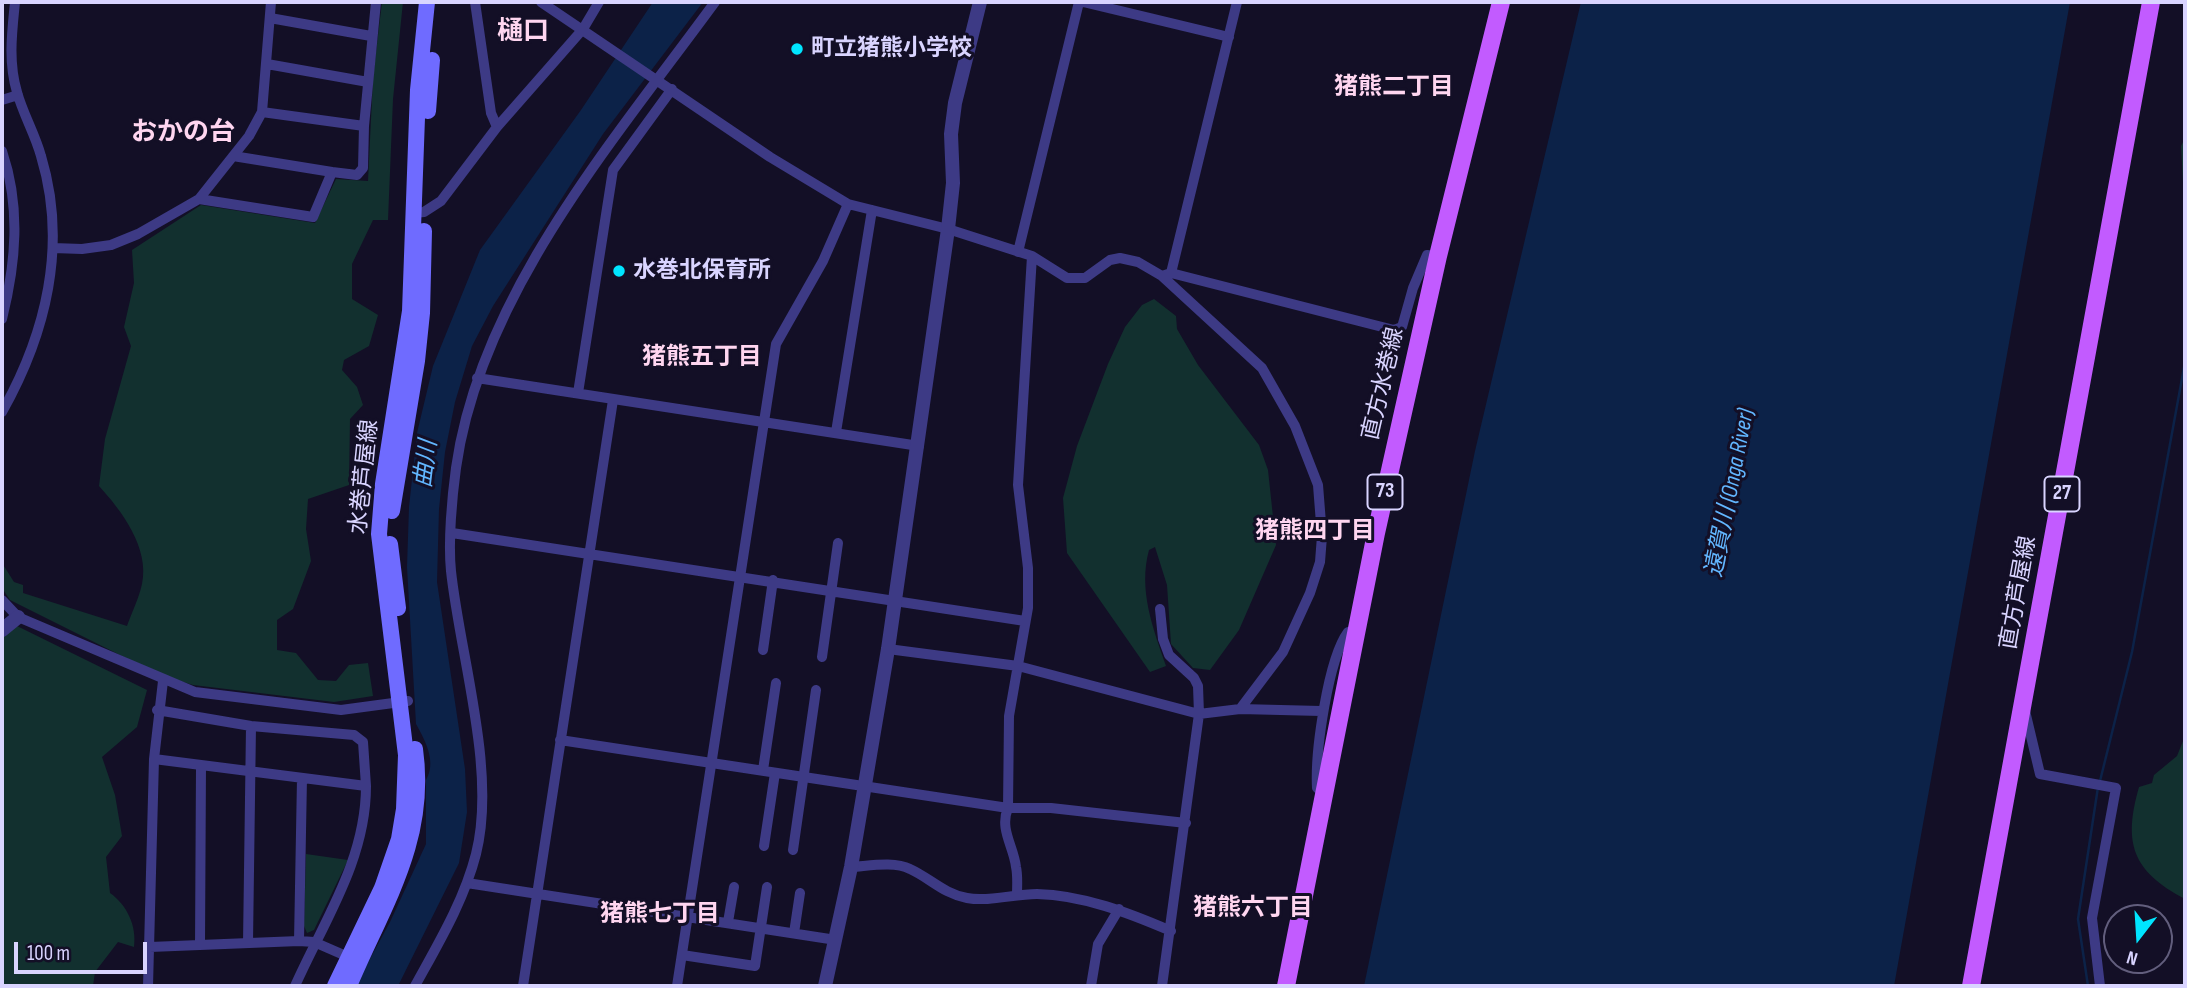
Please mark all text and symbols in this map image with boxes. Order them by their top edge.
district label: 樋口 [497,16,549,48]
place label: 町立猪熊小学校 [811,35,972,63]
marker: 町立猪熊小学校 [789,41,805,57]
district label: 猪熊二丁目 [1334,74,1454,102]
district label: おかの台 [131,117,235,149]
place label: 水巻北保育所 [633,257,771,285]
marker: 水巻北保育所 [611,263,627,279]
street label: 直方水巻線 [1358,325,1410,443]
district label: 猪熊五丁目 [642,344,762,372]
water label: 遠賀川 (Onga River) [1701,406,1761,580]
street label: 水巻芦屋線 [345,418,385,536]
water label: 曲川 [410,438,444,490]
road number: 73 [1368,475,1402,510]
road number: 27 [2044,476,2080,512]
district label: 猪熊四丁目 [1255,518,1375,546]
street label: 直方芦屋線 [1995,534,2043,652]
district label: 猪熊六丁目 [1193,895,1313,923]
district label: 猪熊七丁目 [600,901,720,929]
north arrow [2103,904,2173,974]
scale bar [18,928,150,972]
text: 100 m [27,941,70,966]
text: N [2124,945,2141,970]

